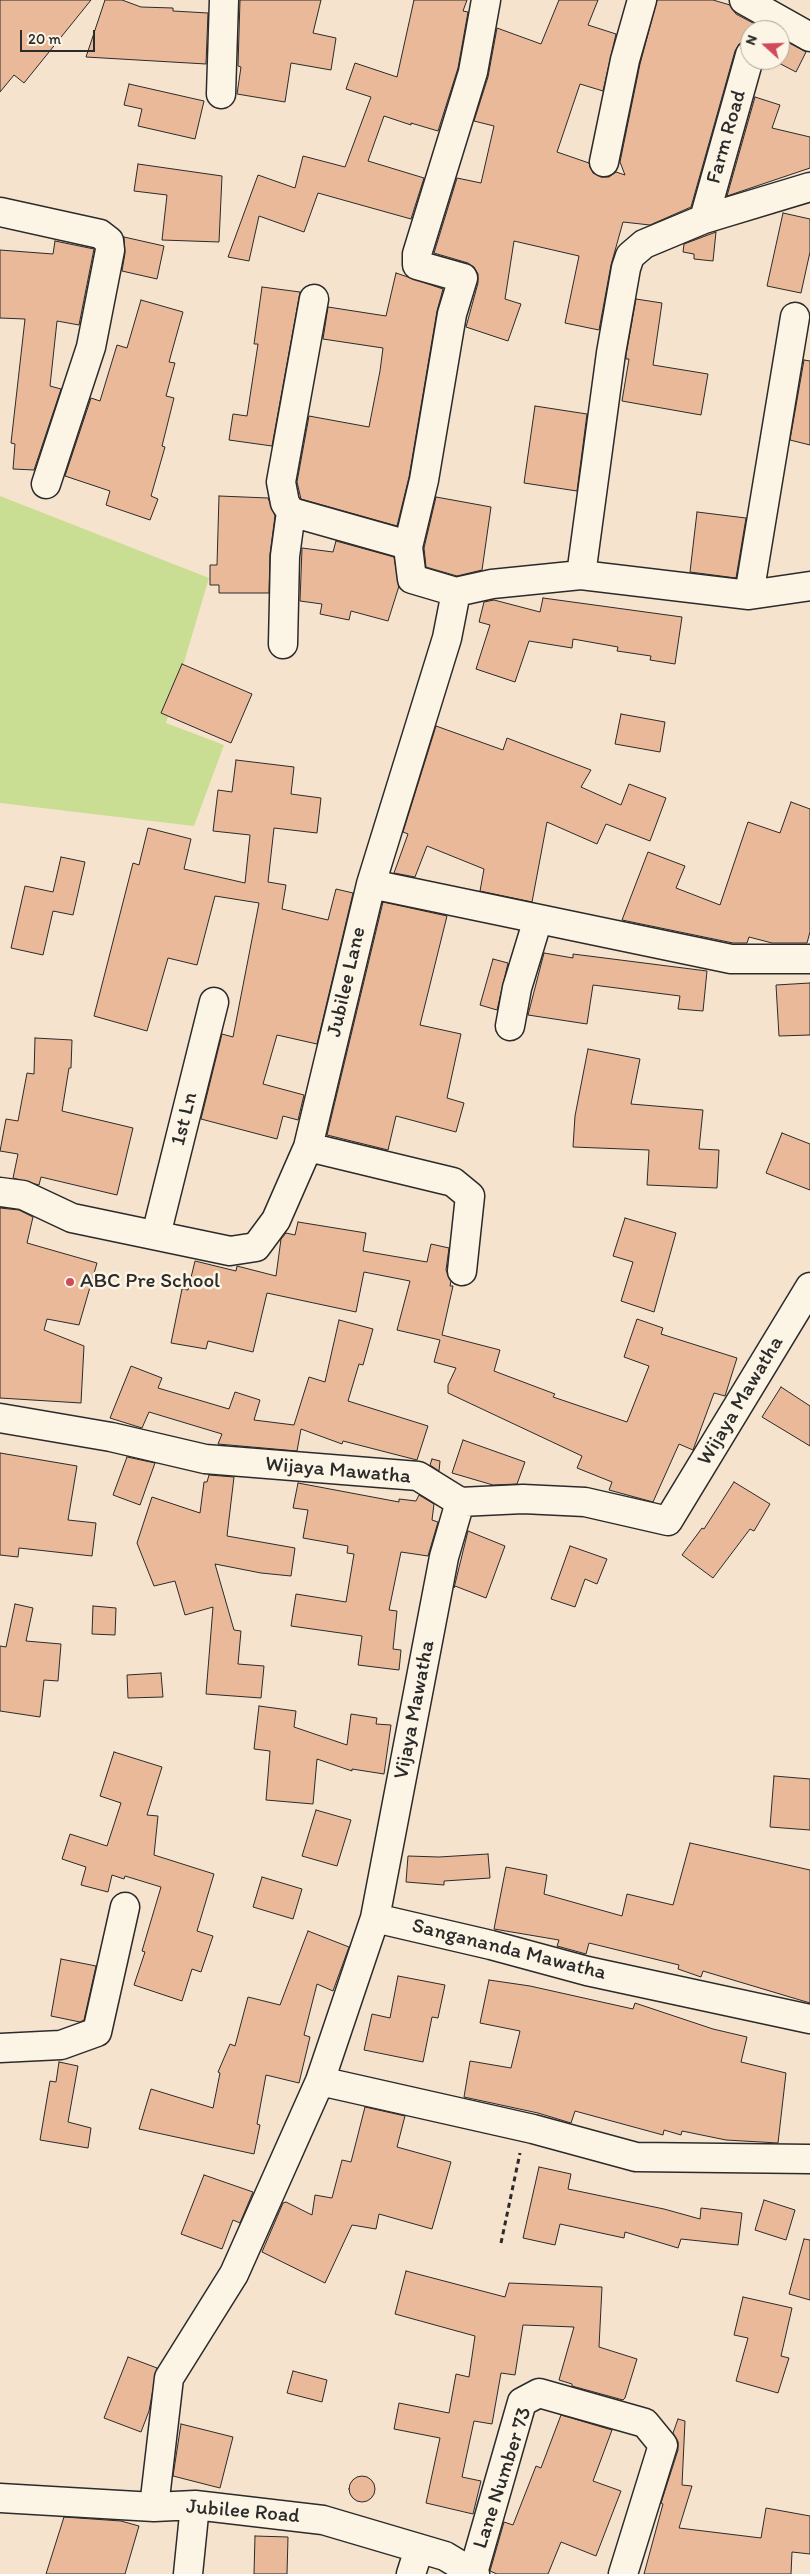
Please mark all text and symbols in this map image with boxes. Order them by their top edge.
scale bar [22,20,98,52]
north arrow [740,20,790,70]
text: 20 m [28,30,61,48]
text: N [742,33,761,47]
street label: Farm Road [702,87,752,187]
street label: Jubilee Lane [322,925,372,1039]
street label: 1st Ln [166,1090,204,1148]
place label: ABC Pre School [80,1269,220,1295]
marker: ABC Pre School [64,1276,76,1288]
street label: Wijaya Mawatha [693,1332,789,1470]
street label: Wijaya Mawatha [264,1452,412,1490]
street label: Vijaya Mawatha [389,1639,441,1781]
street label: Sangananda Mawatha [409,1914,609,1986]
street label: Lane Number 73 [468,2404,538,2552]
street label: Jubilee Road [185,2494,301,2530]

